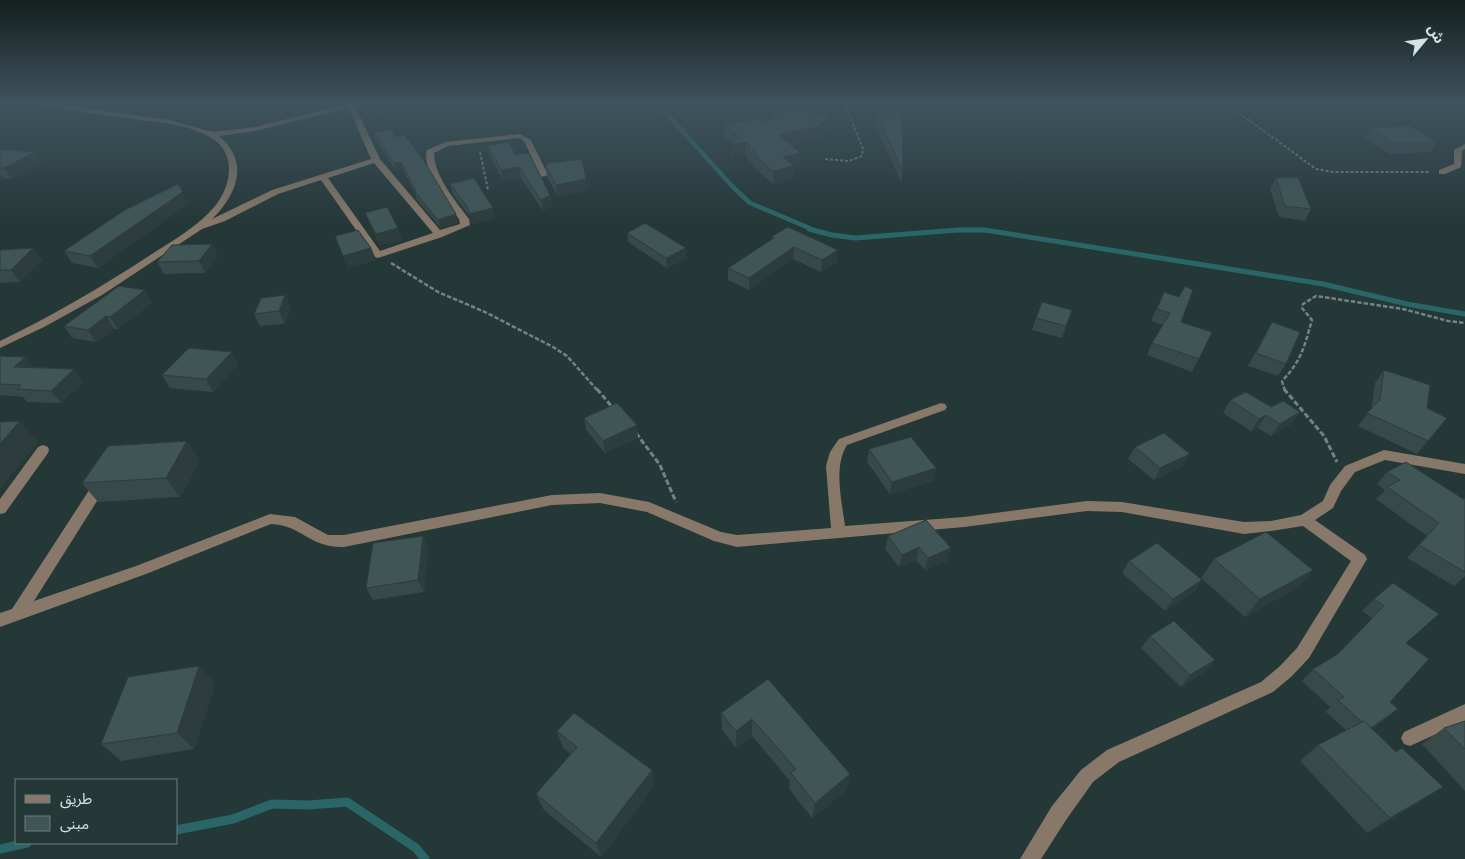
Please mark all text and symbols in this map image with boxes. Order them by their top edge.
north arrow [1400,15,1450,65]
text: ش [1422,20,1450,47]
legend [15,779,178,844]
text: طريق [60,788,92,811]
text: مبنى [60,813,89,836]

